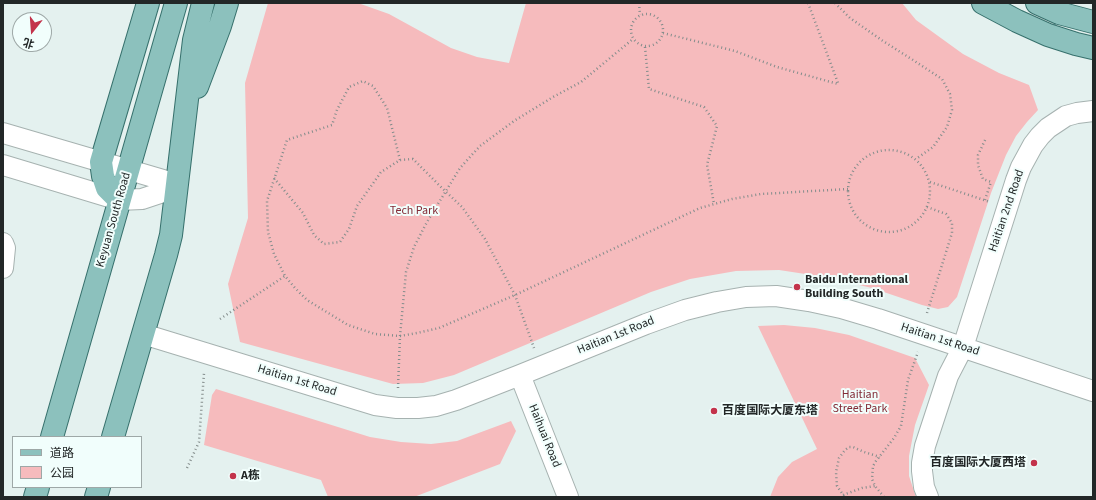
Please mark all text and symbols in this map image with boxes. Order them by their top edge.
north arrow [12,12,52,52]
text: 北 [21,34,36,52]
street label: Haitian 2nd Road [986,168,1028,254]
street label: Keyuan South Road [94,171,134,269]
park label: Tech Park [390,204,438,218]
place label: Baidu International Building South [805,273,908,301]
marker: Baidu International Building South [792,282,802,292]
street label: Haitian 1st Road [575,314,657,358]
street label: Haitian 1st Road [899,321,981,359]
street label: Haitian 1st Road [256,362,338,400]
park label: Haitian Street Park [833,388,887,416]
street label: Haihuai Road [525,402,563,470]
place label: 百度国际大厦东塔 [722,404,818,418]
marker: 百度国际大厦东塔 [709,406,719,416]
legend [12,436,142,488]
text: 道路 [50,445,74,462]
place label: 百度国际大厦西塔 [930,456,1026,470]
marker: 百度国际大厦西塔 [1029,458,1039,468]
text: 公园 [50,465,74,482]
place label: A栋 [241,469,260,483]
marker: A栋 [228,471,238,481]

